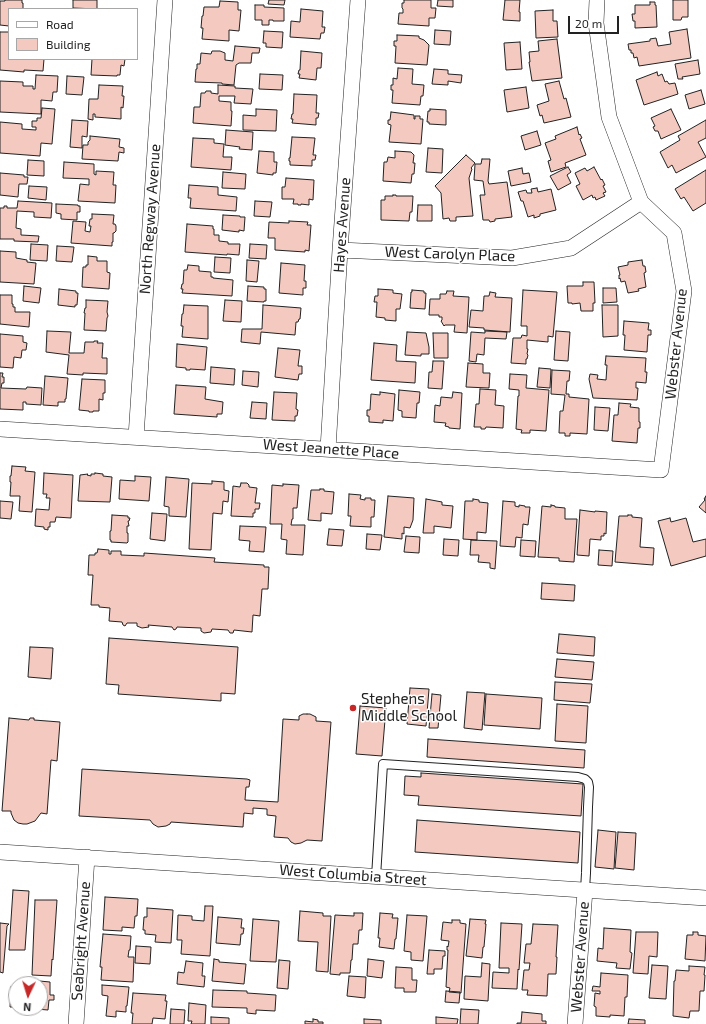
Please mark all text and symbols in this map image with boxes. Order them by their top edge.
legend [8,8,138,60]
scale bar [570,8,621,34]
text: 20 m [575,16,602,30]
text: Road [46,17,74,31]
text: Building [46,37,90,51]
street label: North Regway Avenue [136,143,164,295]
street label: Hayes Avenue [330,177,354,273]
street label: West Carolyn Place [384,243,516,265]
street label: Webster Avenue [661,288,691,400]
street label: West Jeanette Place [262,435,400,463]
place label: Stephens Middle School [361,690,457,725]
marker: Stephens Middle School [348,703,358,713]
street label: West Columbia Street [279,861,427,889]
street label: Seabright Avenue [68,881,94,1001]
street label: Webster Avenue [567,901,593,1013]
north arrow [8,976,48,1016]
text: N [23,1001,32,1014]

